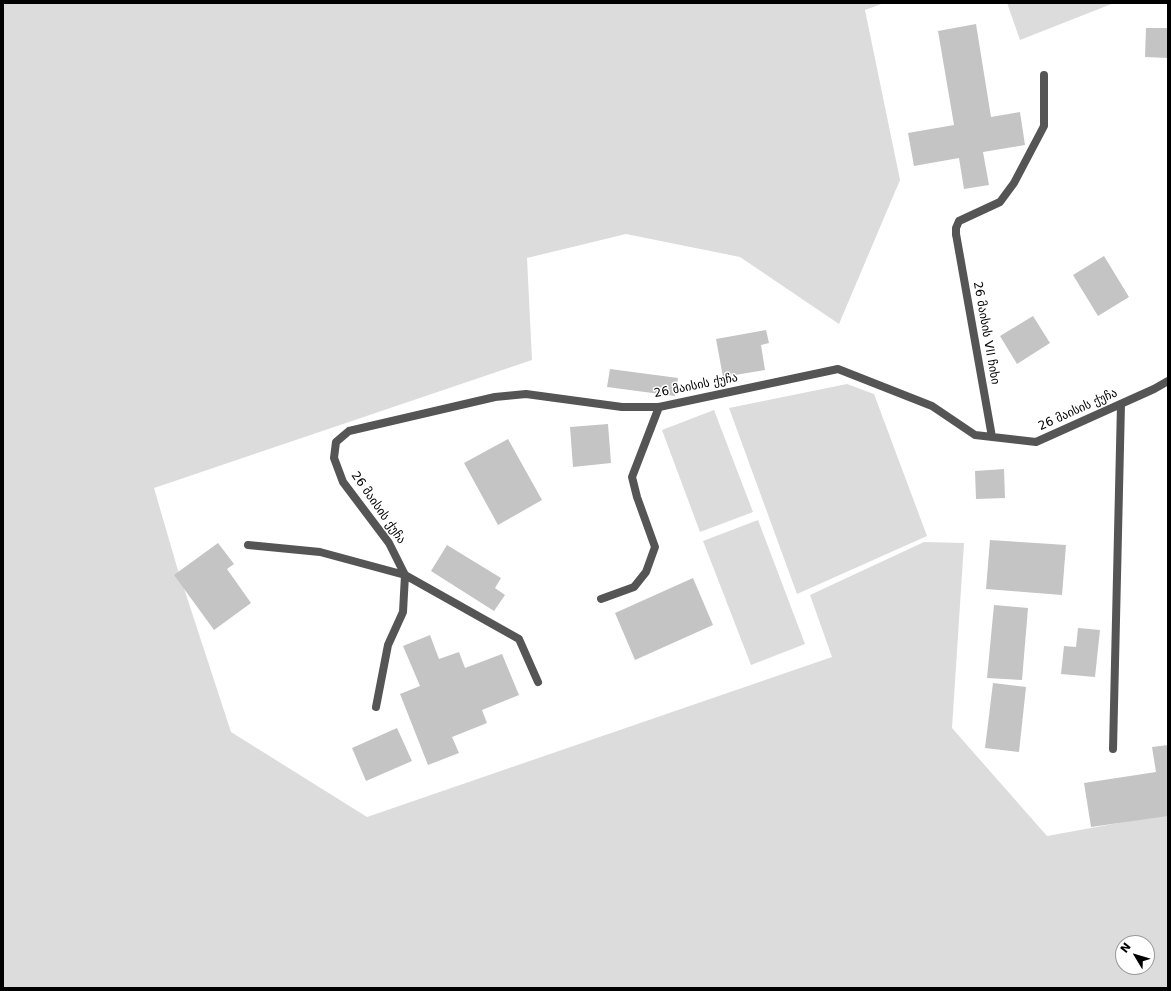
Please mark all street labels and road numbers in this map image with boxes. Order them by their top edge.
street label: 26 მაისის VII ჩიხი [970,280,1002,386]
street label: 26 მაისის ქუჩა [653,371,739,401]
street label: 26 მაისის ქუჩა [1036,386,1120,434]
street label: 26 მაისის ქუჩა [348,469,408,547]

